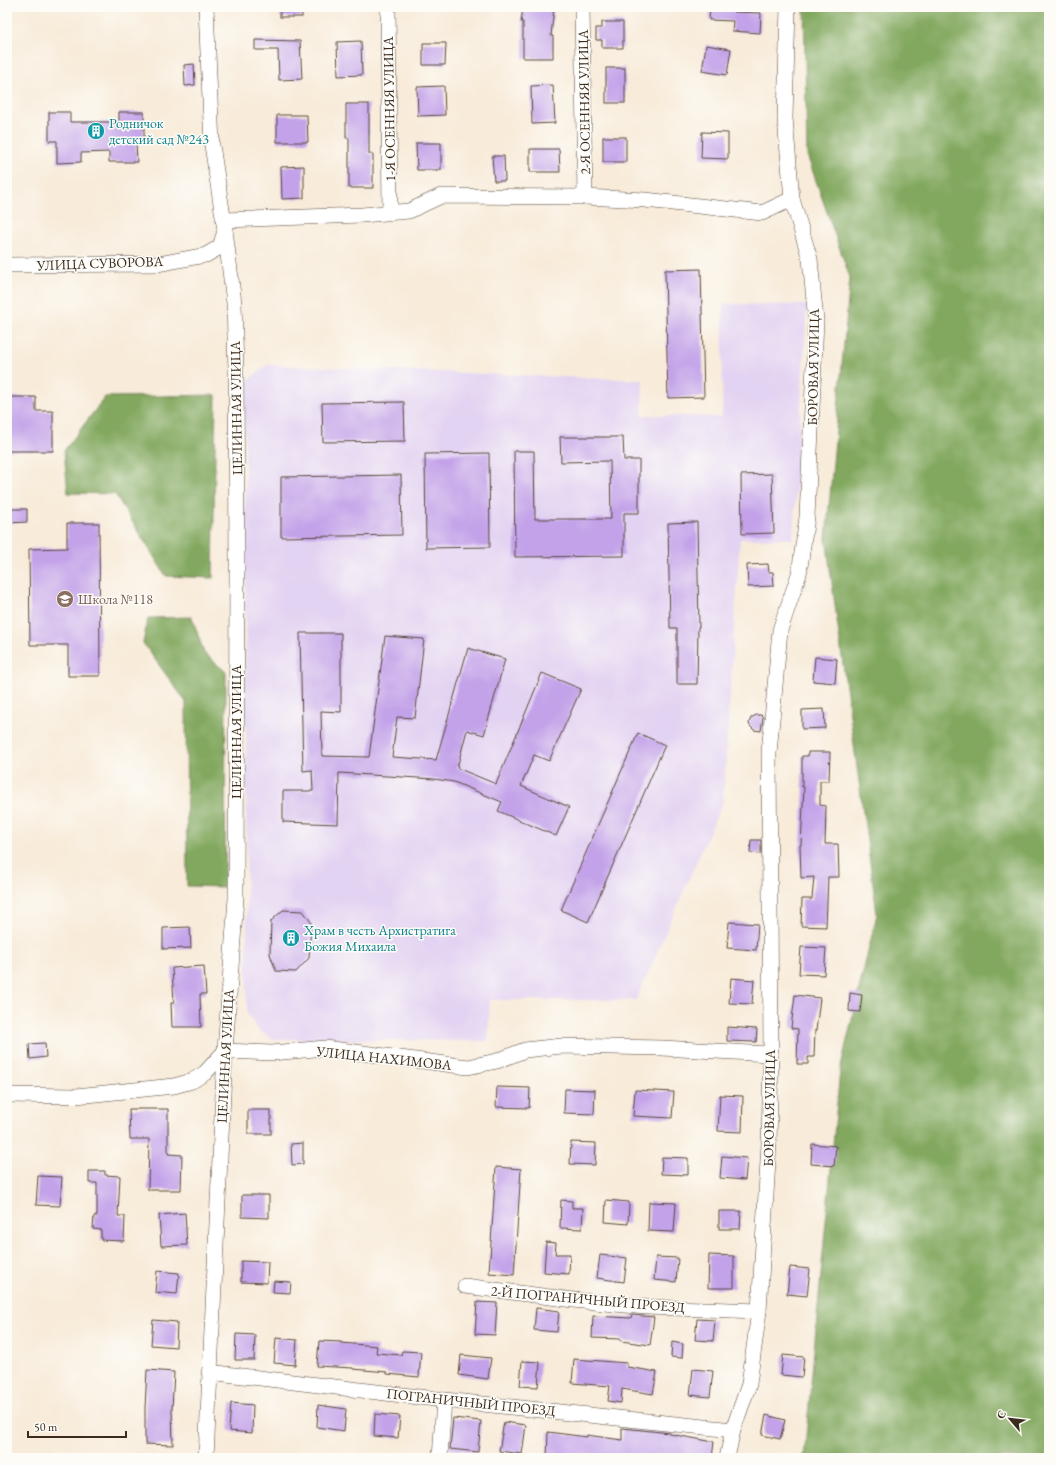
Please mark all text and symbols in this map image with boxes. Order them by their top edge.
street label: 2-Я ОСЕННЯЯ УЛИЦА [574,29,594,175]
street label: 1-Я ОСЕННЯЯ УЛИЦА [379,36,399,182]
place label: Родничок детский сад №243 [109,114,209,148]
building icon: Родничок детский сад №243 [86,121,106,141]
street label: УЛИЦА СУВОРОВА [35,252,164,274]
street label: БОРОВАЯ УЛИЦА [803,308,823,426]
street label: ЦЕЛИННАЯ УЛИЦА [226,340,246,475]
school or university icon: Школа №118 [55,589,75,609]
place label: Школа №118 [78,590,153,608]
street label: ЦЕЛИННАЯ УЛИЦА [227,665,245,799]
place label: Храм в честь Архистратига Божия Михаила [303,921,456,955]
building icon: Храм в честь Архистратига Божия Михаила [281,928,301,948]
street label: ЦЕЛИННАЯ УЛИЦА [212,988,238,1123]
street label: УЛИЦА НАХИМОВА [314,1042,453,1074]
street label: БОРОВАЯ УЛИЦА [759,1049,779,1167]
street label: 2-Й ПОГРАНИЧНЫЙ ПРОЕЗД [490,1282,686,1316]
street label: ПОГРАНИЧНЫЙ ПРОЕЗД [385,1384,557,1420]
north arrow [990,1399,1030,1439]
text: С [993,1407,1009,1421]
scale bar [28,1413,126,1439]
text: 50 m [34,1419,58,1435]

